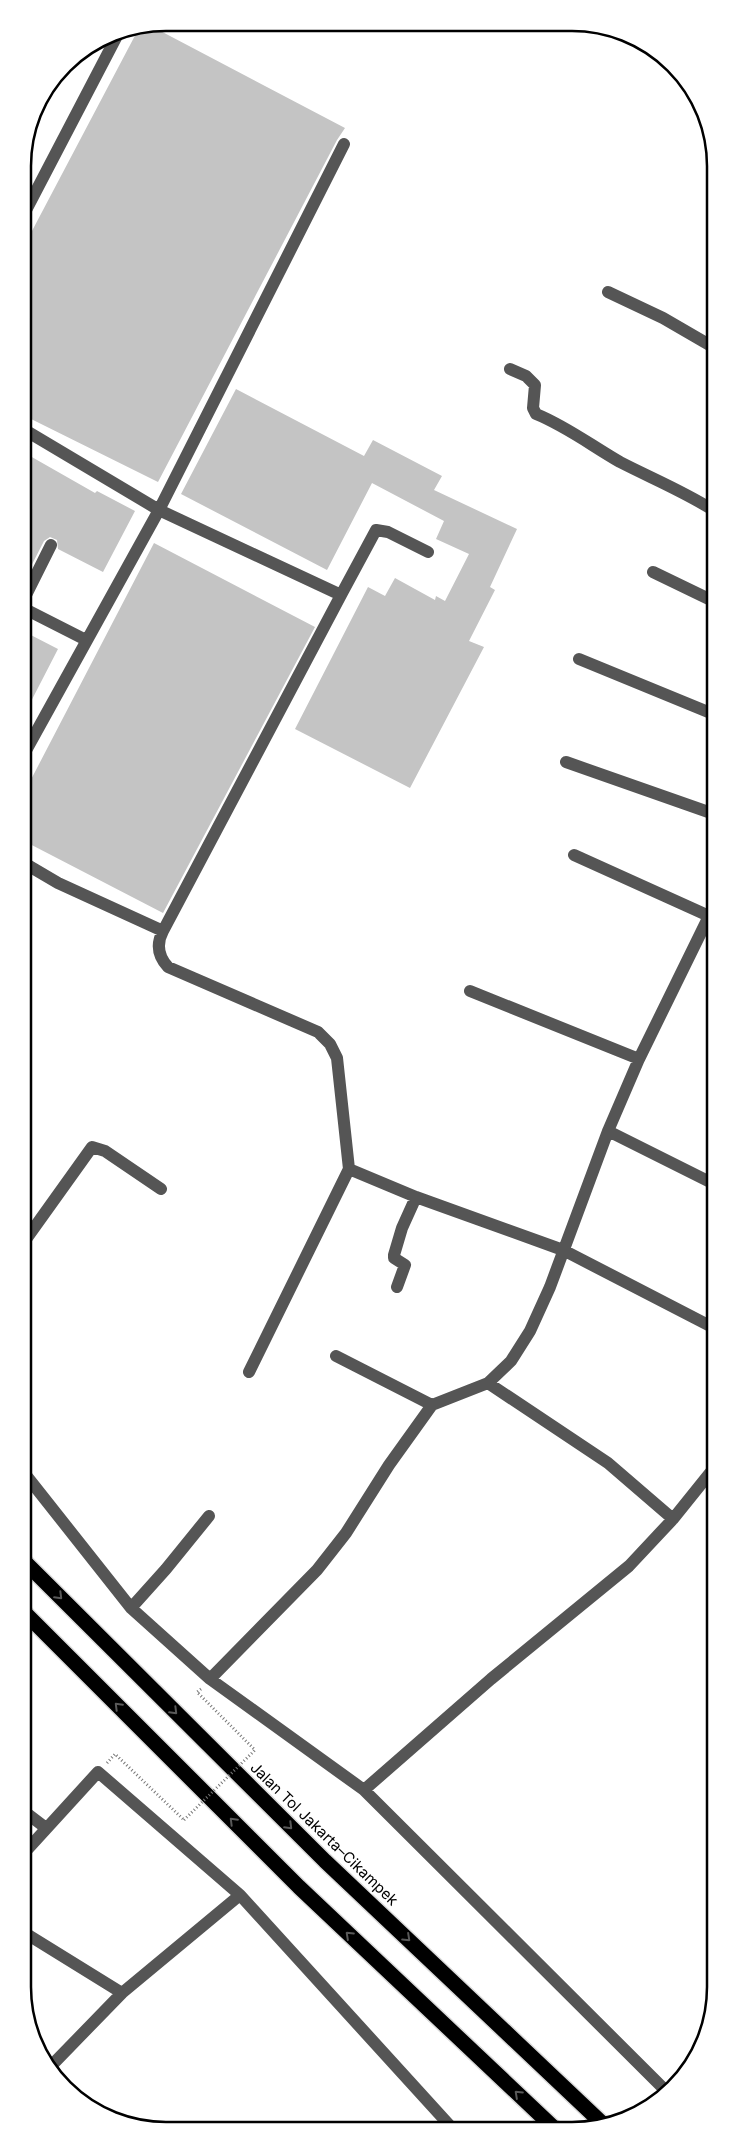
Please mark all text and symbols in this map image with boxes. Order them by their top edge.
one-way arrow [53,1590,62,1599]
one-way arrow [115,1703,124,1712]
one-way arrow [169,1705,178,1714]
street label: Jalan Tol Jakarta–Cikampek [246,1758,403,1910]
one-way arrow [230,1818,239,1827]
one-way arrow [284,1820,293,1829]
one-way arrow [346,1932,355,1941]
one-way arrow [401,1932,410,1941]
one-way arrow [515,2091,524,2100]

